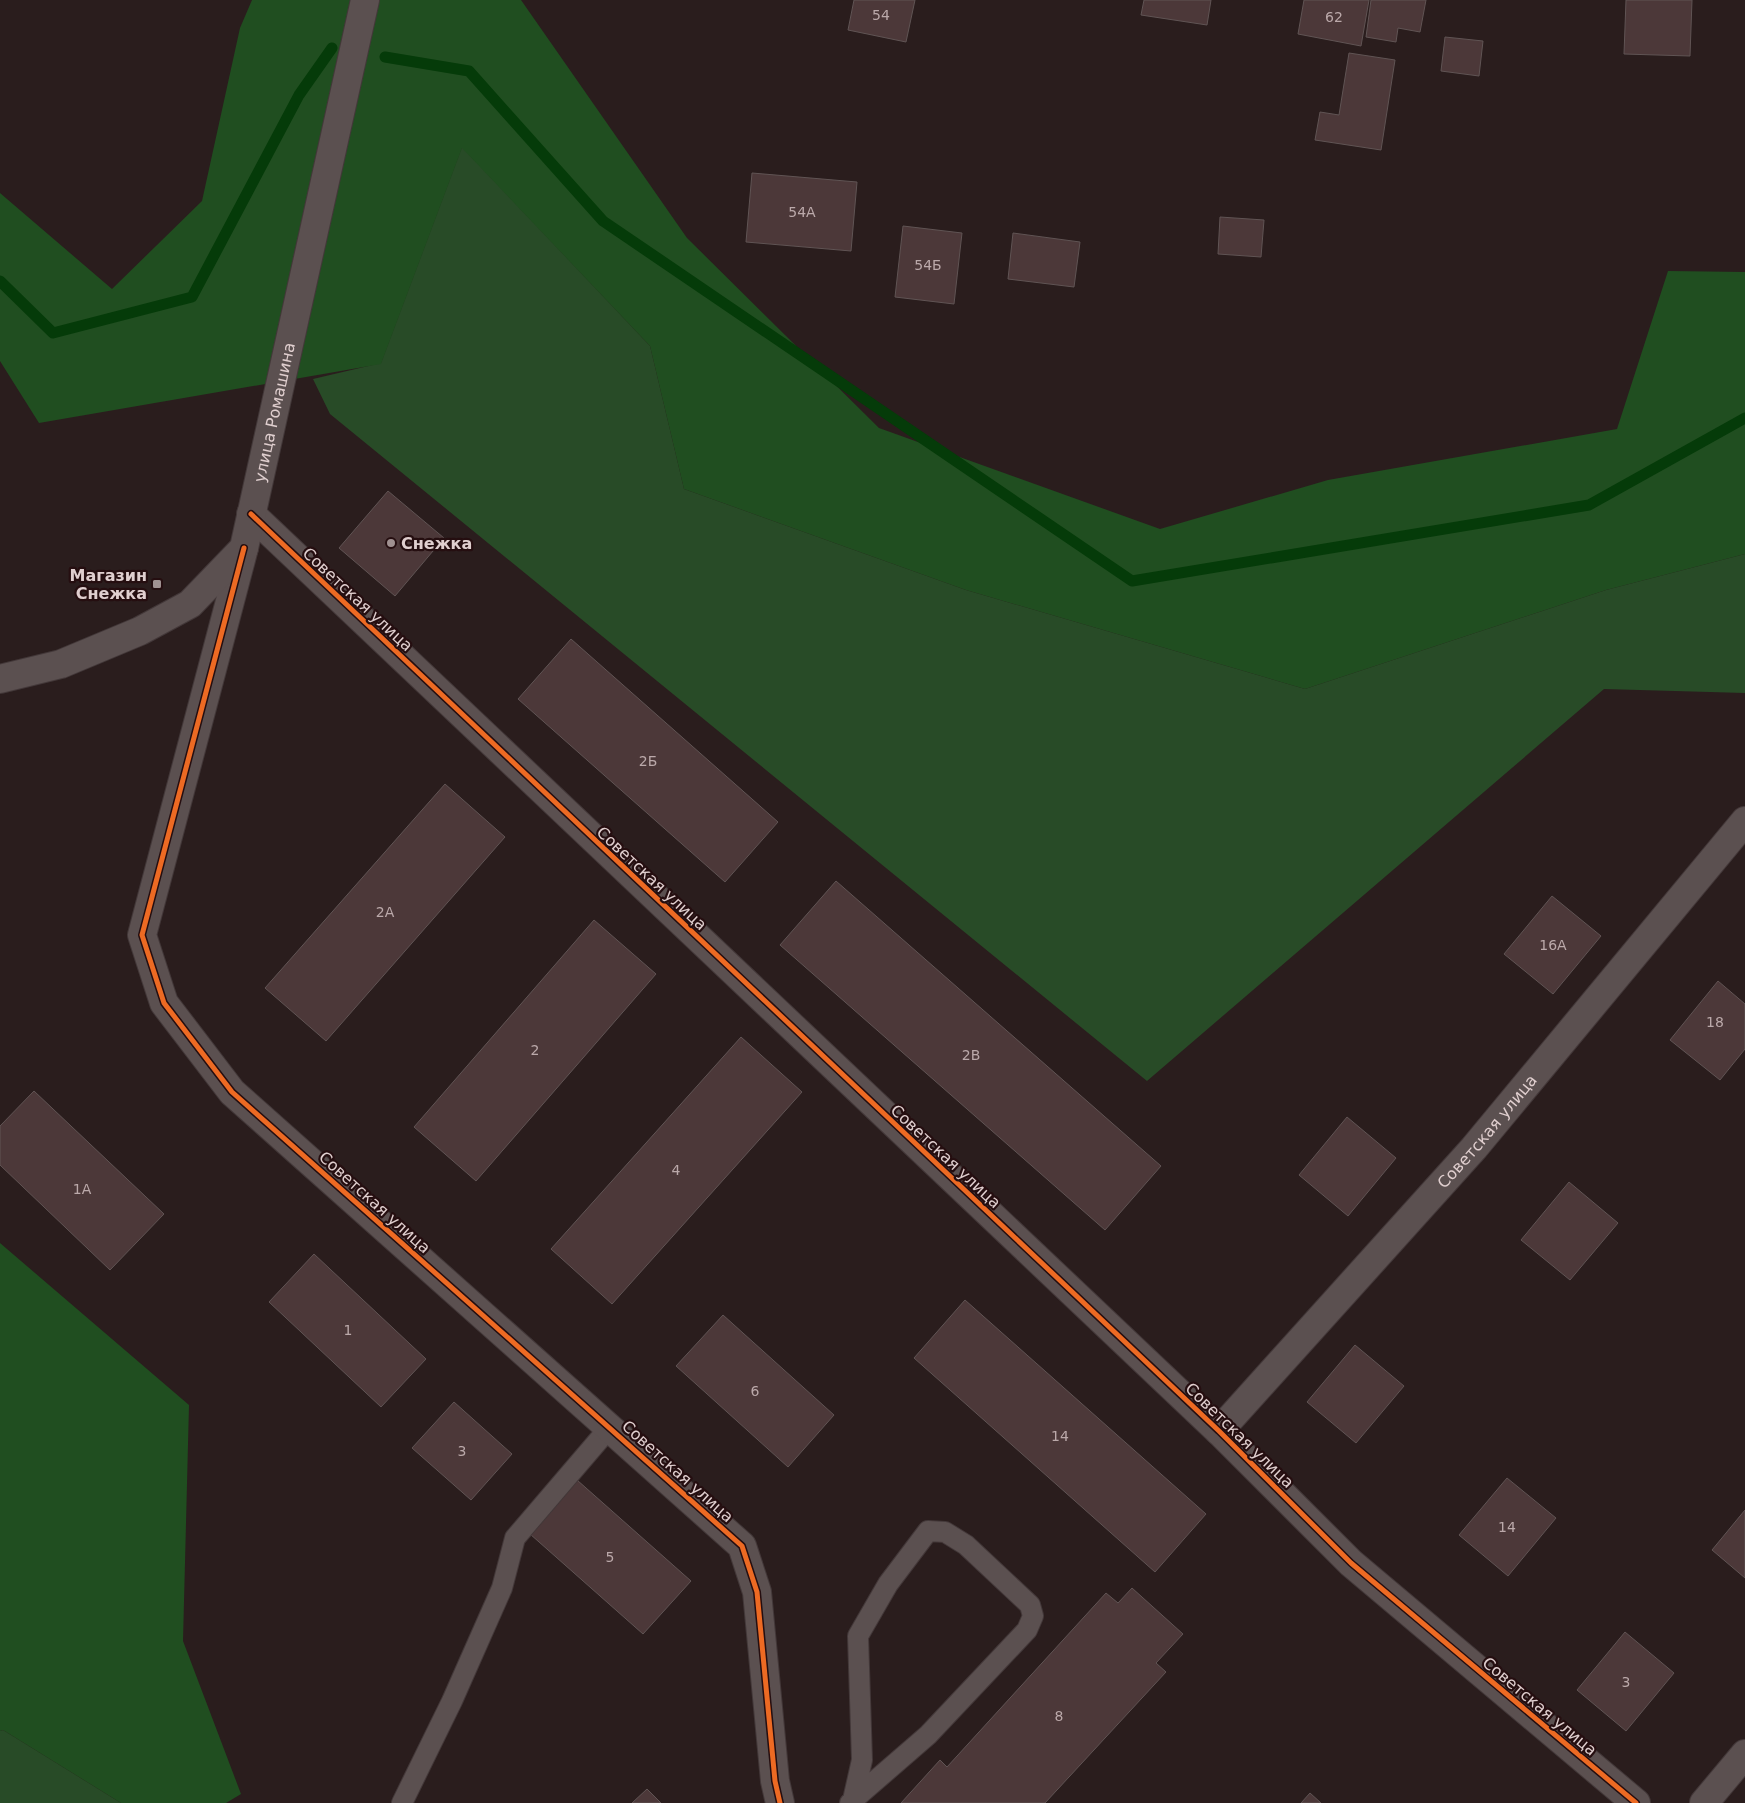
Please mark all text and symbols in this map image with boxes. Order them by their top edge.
house number: 54 [872,7,890,23]
house number: 62 [1325,9,1343,25]
house number: 54А [788,204,816,220]
house number: 54Б [914,257,942,273]
street label: улица Ромашина [250,341,299,484]
place label: Снежка [401,534,472,553]
marker: Снежка [385,537,397,549]
street label: Советская улица [299,544,417,655]
place label: Магазин Снежка [70,566,147,603]
marker: Магазин Снежка [151,578,163,590]
house number: 2Б [639,753,657,769]
street label: Советская улица [593,823,711,934]
house number: 2А [376,904,395,920]
house number: 16А [1539,937,1567,953]
house number: 18 [1706,1014,1724,1030]
house number: 2 [531,1042,539,1058]
house number: 2В [962,1047,980,1063]
street label: Советская улица [1433,1071,1541,1192]
street label: Советская улица [887,1101,1005,1212]
street label: Советская улица [315,1147,434,1257]
house number: 4 [672,1162,681,1178]
house number: 1А [73,1181,92,1197]
house number: 1 [344,1322,352,1338]
street label: Советская улица [1182,1379,1298,1492]
house number: 6 [751,1383,760,1399]
street label: Советская улица [618,1416,737,1526]
house number: 14 [1051,1428,1069,1444]
house number: 3 [458,1443,466,1459]
house number: 14 [1498,1519,1516,1535]
house number: 5 [606,1549,614,1565]
street label: Советская улица [1479,1653,1601,1760]
house number: 3 [1622,1674,1630,1690]
house number: 8 [1055,1708,1063,1724]

